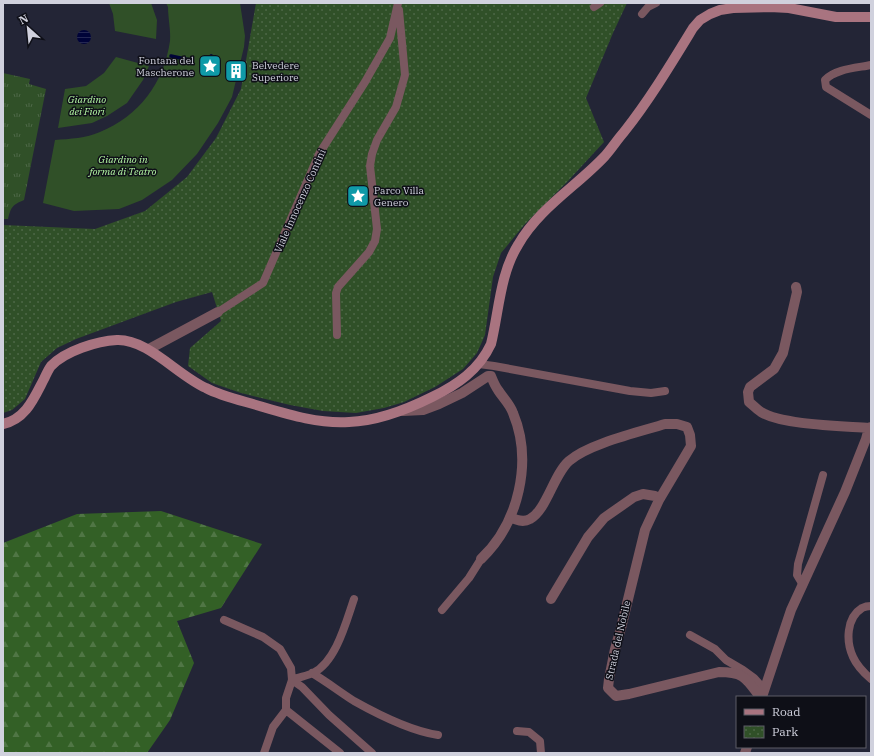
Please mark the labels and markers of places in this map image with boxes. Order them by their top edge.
place icon: Fontana del Mascherone [197,53,223,79]
place label: Fontana del Mascherone [136,54,194,79]
building icon: Belvedere Superiore [223,58,249,84]
place label: Belvedere Superiore [252,59,299,84]
place icon: Parco Villa Genero [345,183,371,209]
place label: Parco Villa Genero [374,184,425,209]

